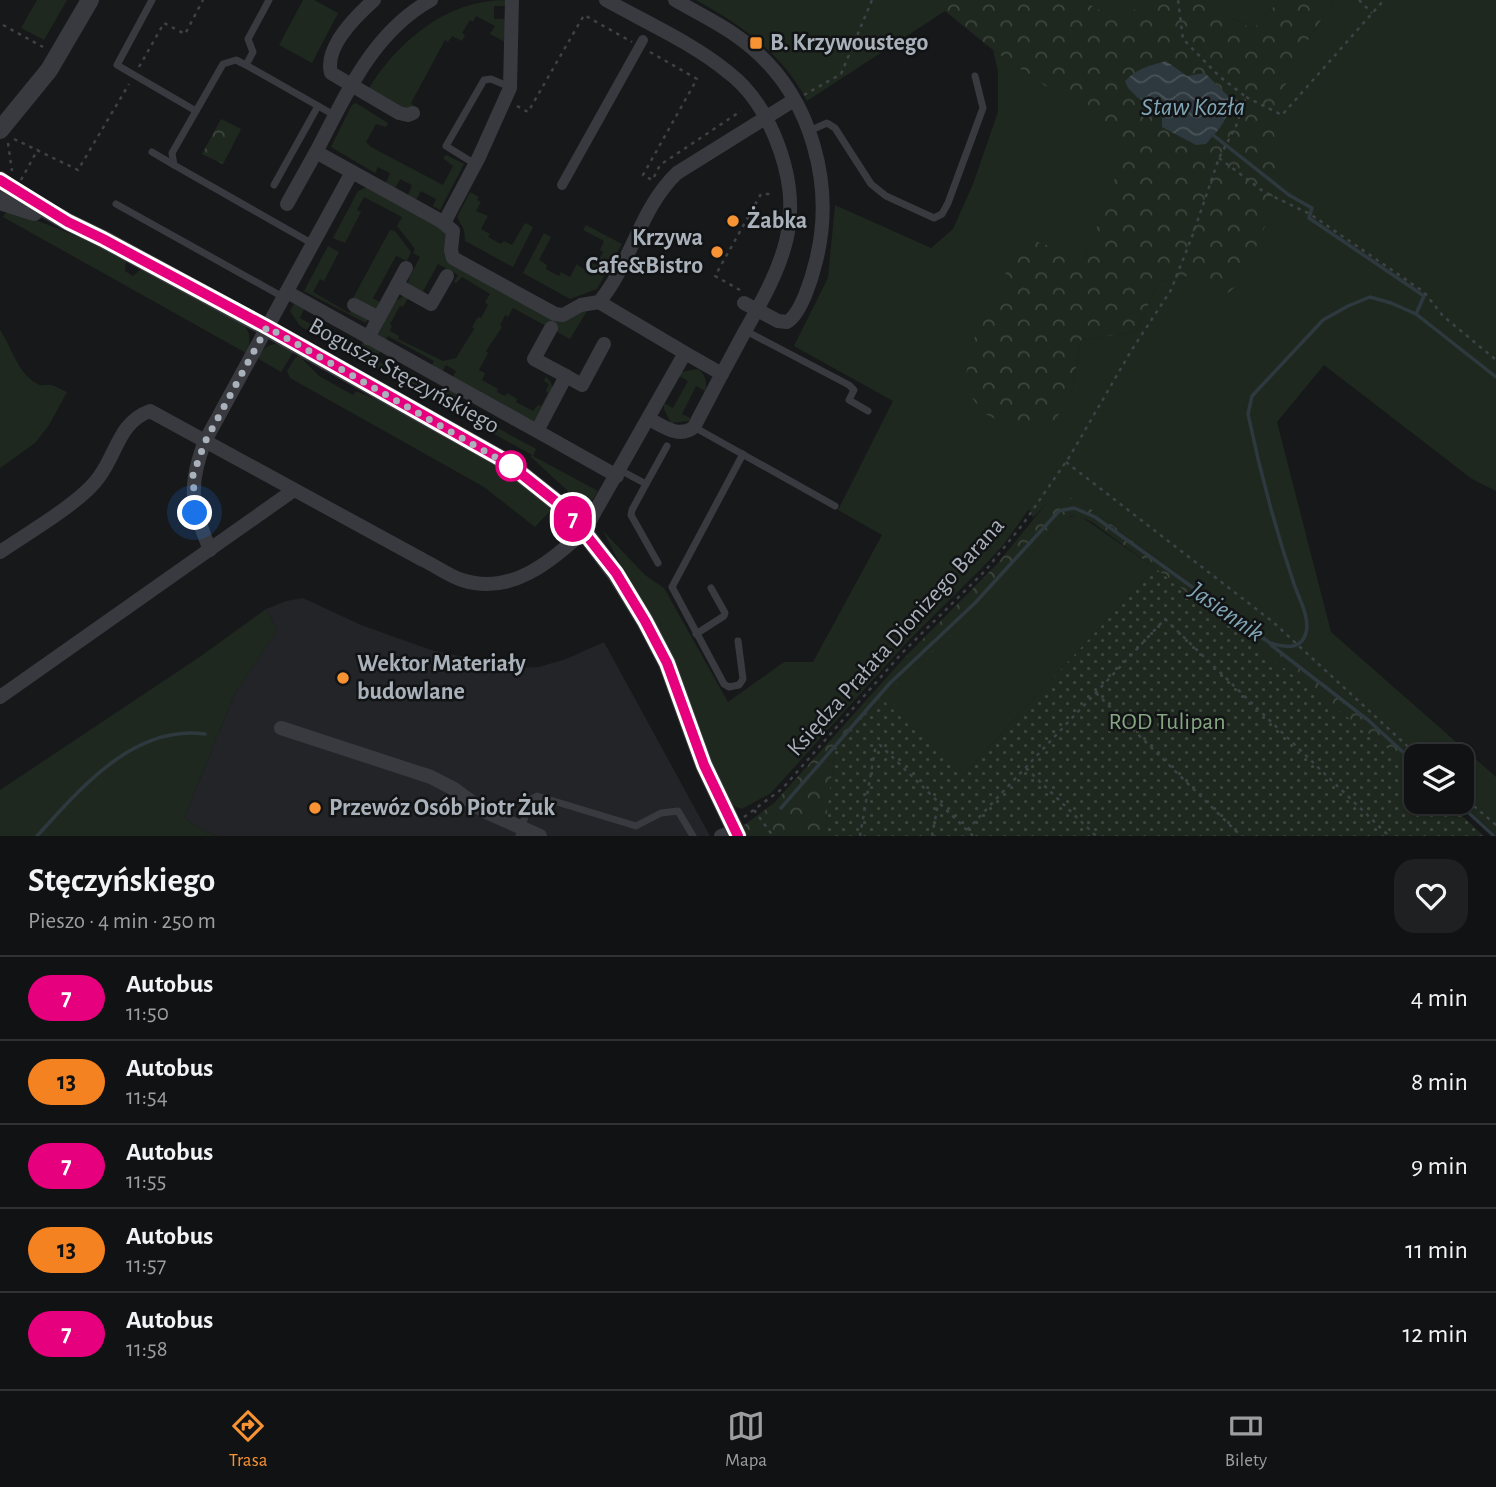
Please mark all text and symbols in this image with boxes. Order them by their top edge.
place label: B. Krzywoustego [770,31,928,55]
marker: B. Krzywoustego [748,35,764,51]
water label: Staw Kozła [1141,94,1245,120]
place label: Żabka [747,206,807,233]
marker: Żabka [725,213,741,229]
place label: Krzywa Cafe&Bistro [586,226,703,278]
marker: Krzywa Cafe&Bistro [709,244,725,260]
street label: Bogusza Stęczyńskiego [305,314,503,438]
unlabelled marker [496,451,526,481]
your location [177,495,212,530]
line badge: 7 [550,496,596,542]
text: 7 [568,507,578,531]
street label: Księdza Prałata Dionizego Barana [783,513,1009,761]
water label: Jasiennik [1184,577,1269,647]
place label: Wektor Materiały budowlane [357,652,526,704]
marker: Wektor Materiały budowlane [335,670,351,686]
park label: ROD Tulipan [1108,710,1226,734]
map controls [1404,744,1474,814]
button: layers [1404,744,1474,814]
place label: Przewóz Osób Piotr Żuk [329,793,555,820]
marker: Przewóz Osób Piotr Żuk [307,800,323,816]
button: heart [1394,859,1468,933]
text: Stęczyńskiego [28,865,215,898]
text: Pieszo · 4 min · 250 m [28,910,216,933]
text: Autobus [126,971,213,997]
text: 4 min [1411,985,1468,1011]
text: 7 [61,986,72,1010]
text: 11:50 [126,1002,169,1025]
text: Autobus [126,1055,213,1081]
text: 8 min [1411,1069,1468,1095]
text: 13 [57,1070,76,1094]
text: 11:54 [126,1086,168,1109]
text: Autobus [126,1139,213,1165]
text: 9 min [1411,1153,1468,1179]
text: 7 [61,1154,72,1178]
text: 11:55 [126,1170,166,1193]
text: Autobus [126,1223,213,1249]
text: 11 min [1405,1237,1468,1263]
text: 13 [57,1238,76,1262]
text: 11:57 [126,1254,166,1277]
text: Autobus [126,1307,213,1333]
text: 12 min [1402,1321,1468,1347]
text: 7 [61,1322,72,1346]
text: 11:58 [126,1338,168,1361]
tab: Trasa [229,1407,267,1472]
tab: Mapa [725,1407,767,1472]
tab: Bilety [1225,1407,1267,1472]

